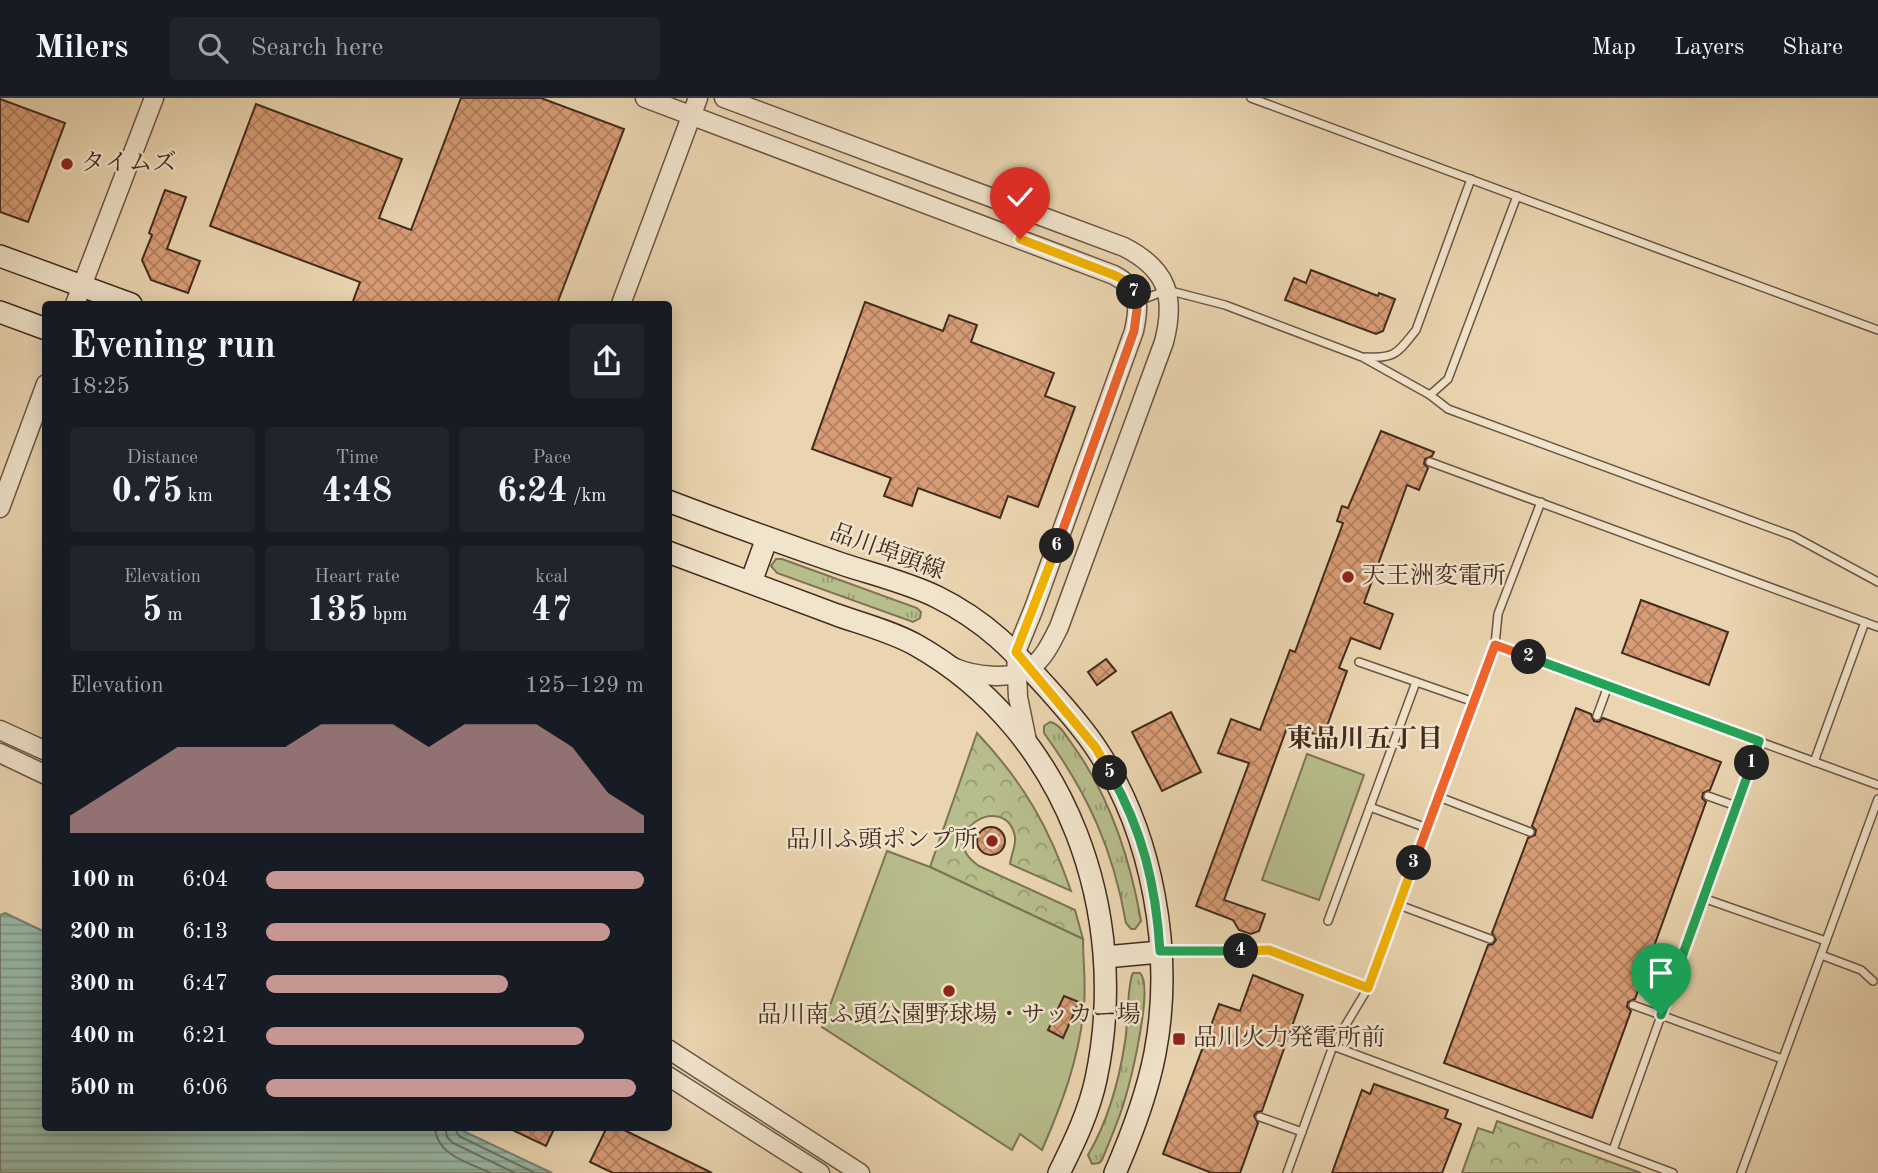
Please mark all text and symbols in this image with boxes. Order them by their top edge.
search box [170,17,660,80]
icon: search [194,29,232,67]
text: Milers [35,32,128,65]
text: Search here [250,35,383,61]
text: Map [1592,36,1636,60]
text: Layers [1674,36,1744,60]
text: Share [1782,36,1843,60]
place label: タイムズ [81,150,177,176]
marker: タイムズ [59,156,75,172]
pin [990,167,1050,239]
icon: check [1001,178,1039,216]
pin: 7 [1116,274,1152,310]
text: 7 [1128,282,1139,301]
button: share [570,324,644,398]
text: Evening run [70,328,276,366]
text: 18:25 [70,375,130,398]
text: Distance [127,449,198,468]
text: Time [336,449,378,468]
text: Pace [532,449,571,468]
text: 0.75 [112,474,183,509]
text: 4:48 [322,474,392,509]
text: 6:24 [497,474,568,509]
text: km [183,487,213,506]
text: /km [568,487,606,506]
street label: 品川埠頭線 [827,518,949,585]
pin: 6 [1040,528,1074,564]
text: 6 [1051,536,1062,555]
place label: 天王洲変電所 [1362,562,1506,589]
text: Elevation [124,568,201,587]
text: Heart rate [314,568,400,587]
text: kcal [535,568,568,587]
marker: 天王洲変電所 [1340,569,1356,585]
text: 5 [142,593,162,628]
text: 135 [307,593,367,628]
text: 47 [531,593,572,628]
text: m [162,606,183,625]
text: bpm [367,606,407,625]
pin: 2 [1512,640,1546,674]
text: 2 [1523,647,1534,666]
text: Elevation [70,674,164,697]
text: 125–129 m [525,674,644,697]
district label: 東品川五丁目 [1287,724,1443,753]
pin: 1 [1734,746,1770,780]
text: 1 [1746,753,1757,772]
pin: 5 [1092,756,1128,790]
text: 5 [1104,763,1115,782]
place label: 品川ふ頭ポンプ所 [786,827,978,853]
marker: 品川ふ頭ポンプ所 [984,833,1000,849]
pin: 3 [1396,846,1432,880]
text: 3 [1408,853,1419,872]
text: 100 m [70,868,135,891]
text: 6:04 [182,868,228,891]
text: 200 m [70,920,135,943]
text: 6:13 [182,920,228,943]
pin: 4 [1224,934,1258,968]
text: 4 [1235,941,1246,960]
pin [1631,943,1691,1015]
icon: arrive [1642,954,1680,992]
text: 300 m [70,972,135,995]
text: 6:47 [182,972,228,995]
marker: 品川南ふ頭公園野球場・サッカー場 [941,983,957,999]
place label: 品川南ふ頭公園野球場・サッカー場 [757,1001,1141,1028]
text: 400 m [70,1024,135,1047]
text: 6:21 [182,1024,228,1047]
place label: 品川火力発電所前 [1193,1024,1385,1051]
marker: 品川火力発電所前 [1171,1031,1187,1047]
text: 500 m [70,1076,135,1099]
text: 6:06 [182,1076,228,1099]

